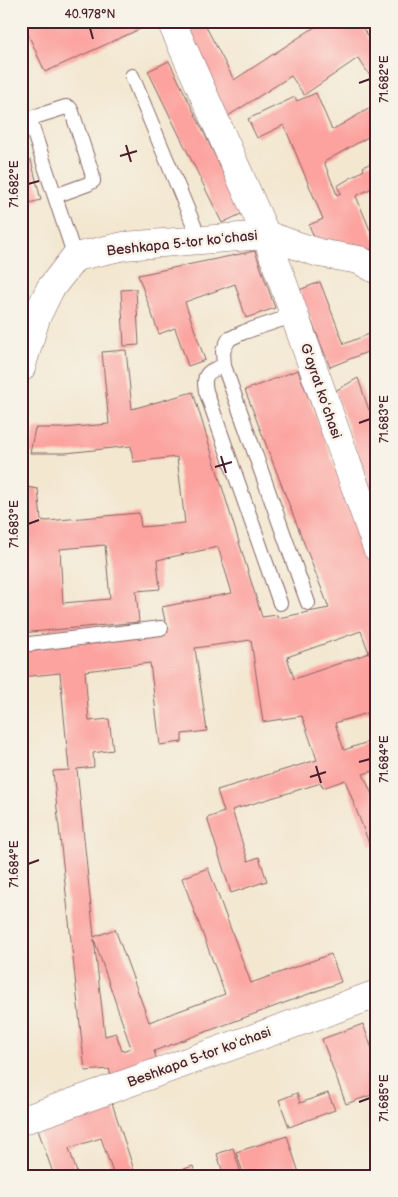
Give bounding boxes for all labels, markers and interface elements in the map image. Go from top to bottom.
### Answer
text: 40.978°N [64,7,116,22]
text: 71.682°E [377,55,392,103]
text: 71.682°E [7,160,22,208]
street label: Beshkapa 5-tor koʻchasi [106,227,258,259]
street label: Gʻayrat koʻchasi [297,341,345,441]
text: 71.683°E [377,395,392,443]
text: 71.683°E [7,500,22,548]
text: 71.684°E [377,735,392,783]
text: 71.684°E [7,840,22,888]
street label: Beshkapa 5-tor koʻchasi [125,1023,273,1091]
text: 71.685°E [377,1074,392,1122]

